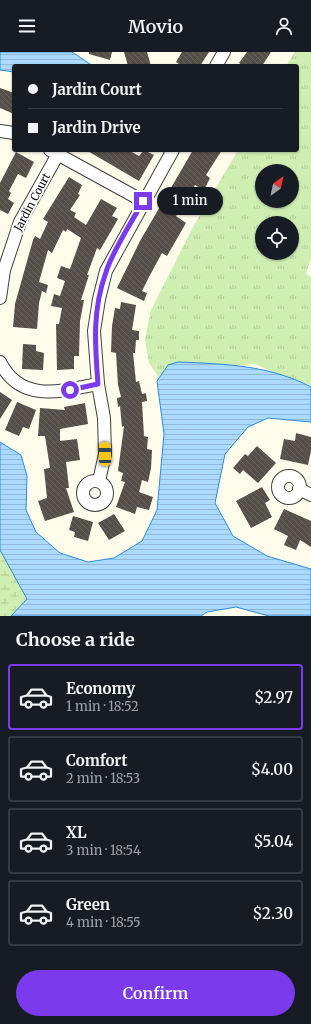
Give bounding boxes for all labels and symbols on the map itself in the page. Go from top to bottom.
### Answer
north arrow [255,164,299,208]
street label: Jardin Court [10,170,54,234]
callout: 1 min [157,187,223,215]
route end [134,192,152,210]
route start [61,381,79,399]
car [99,442,111,466]

